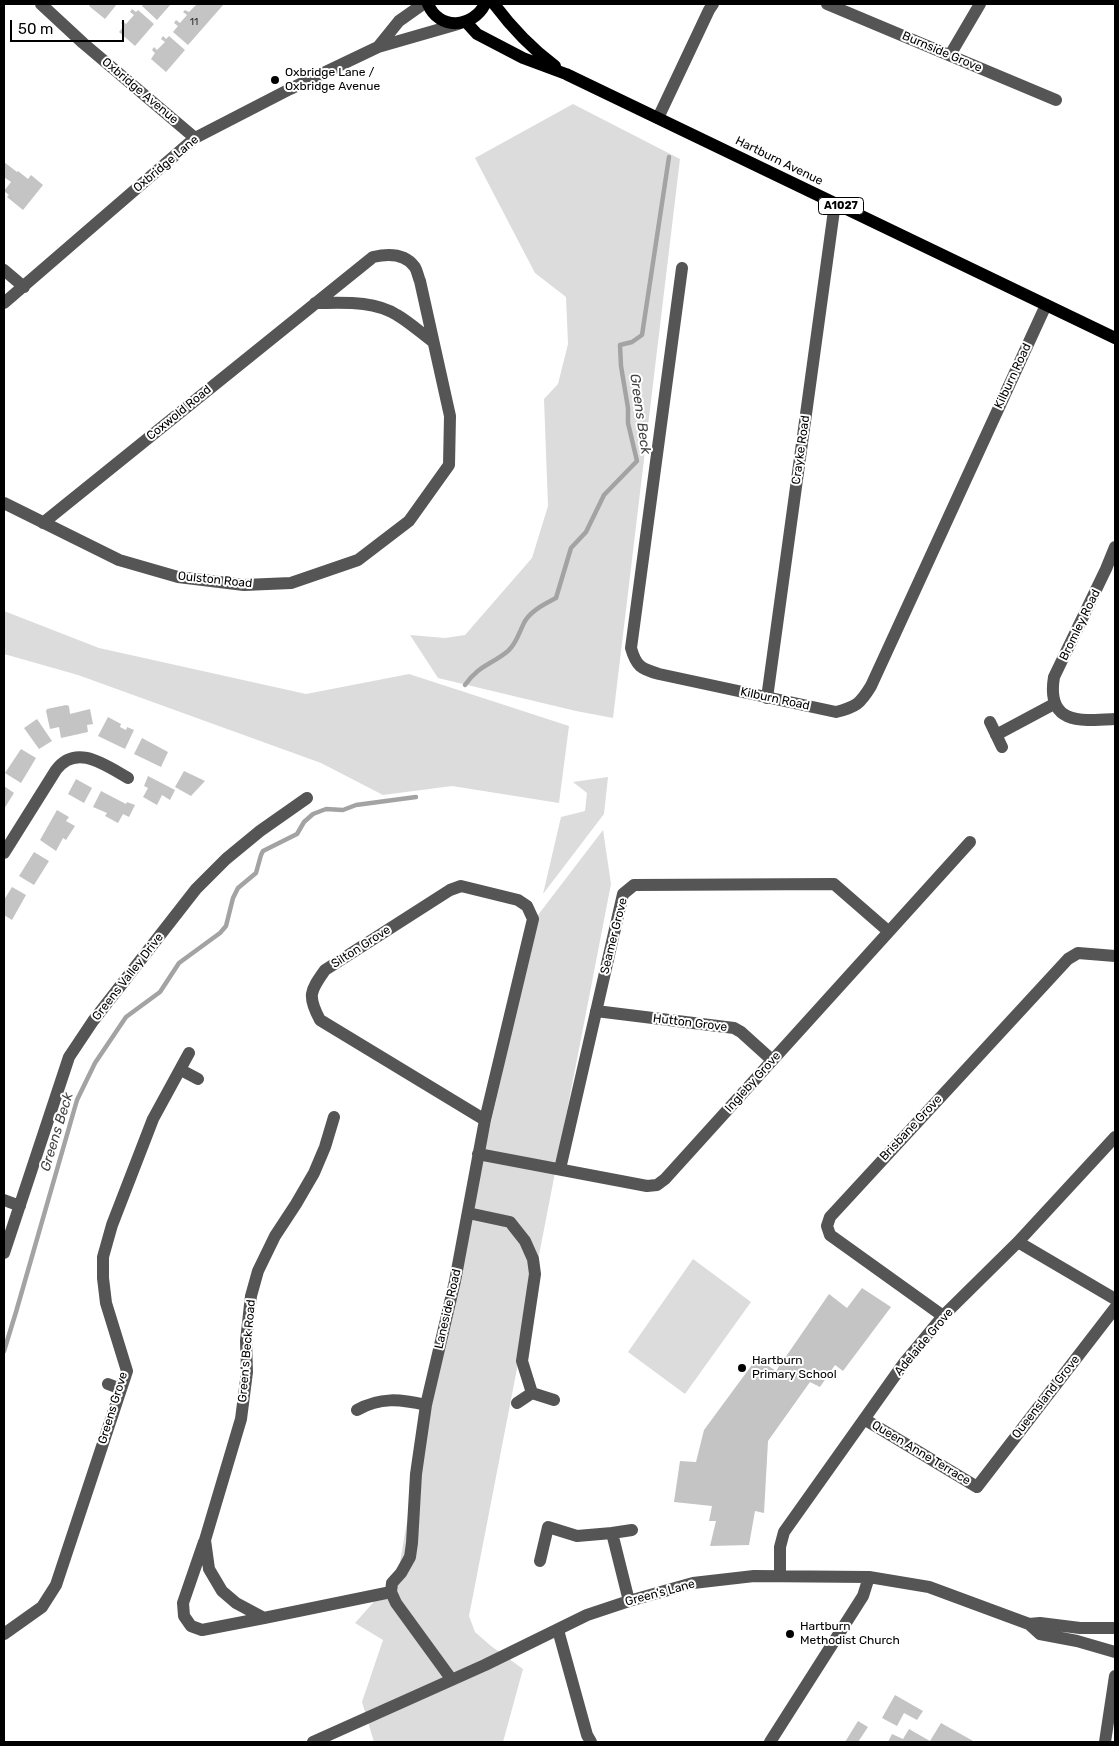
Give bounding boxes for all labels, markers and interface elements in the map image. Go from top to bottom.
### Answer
scale bar [12,10,126,42]
house number: 11 [190,16,198,28]
text: 50 m [18,20,53,38]
street label: Burnside Grove [900,29,984,75]
street label: Oxbridge Avenue [99,55,181,127]
place label: Oxbridge Lane / Oxbridge Avenue [285,66,380,94]
marker: Oxbridge Lane / Oxbridge Avenue [269,74,281,86]
street label: Oxbridge Lane [131,133,201,195]
street label: Hartburn Avenue [733,134,825,188]
road number: A1027 [818,198,864,215]
street label: Kilburn Road [992,341,1034,411]
water label: Greens Beck [626,372,654,456]
street label: Coxwold Road [144,383,214,443]
street label: Crayke Road [789,415,813,485]
street label: Oulston Road [177,569,253,591]
street label: Bromley Road [1057,587,1103,663]
street label: Kilburn Road [739,685,811,713]
street label: Seamer Grove [598,896,630,976]
street label: Silton Grove [329,923,393,971]
street label: Greens Valley Drive [89,930,167,1024]
street label: Hutton Grove [652,1011,728,1035]
street label: Ingleby Grove [722,1049,784,1115]
water label: Greens Beck [37,1090,77,1174]
street label: Brisbane Grove [877,1092,945,1164]
street label: Laneside Road [432,1268,464,1350]
street label: Green's Beck Road [235,1299,259,1403]
street label: Adelaide Grove [892,1305,956,1379]
street label: Queensland Grove [1009,1353,1083,1441]
place label: Hartburn Primary School [752,1354,837,1382]
marker: Hartburn Primary School [736,1362,748,1374]
street label: Greens Grove [95,1370,131,1446]
street label: Queen Anne Terrace [869,1418,973,1488]
street label: Green's Lane [623,1577,697,1609]
place label: Hartburn Methodist Church [800,1620,900,1648]
marker: Hartburn Methodist Church [784,1628,796,1640]

